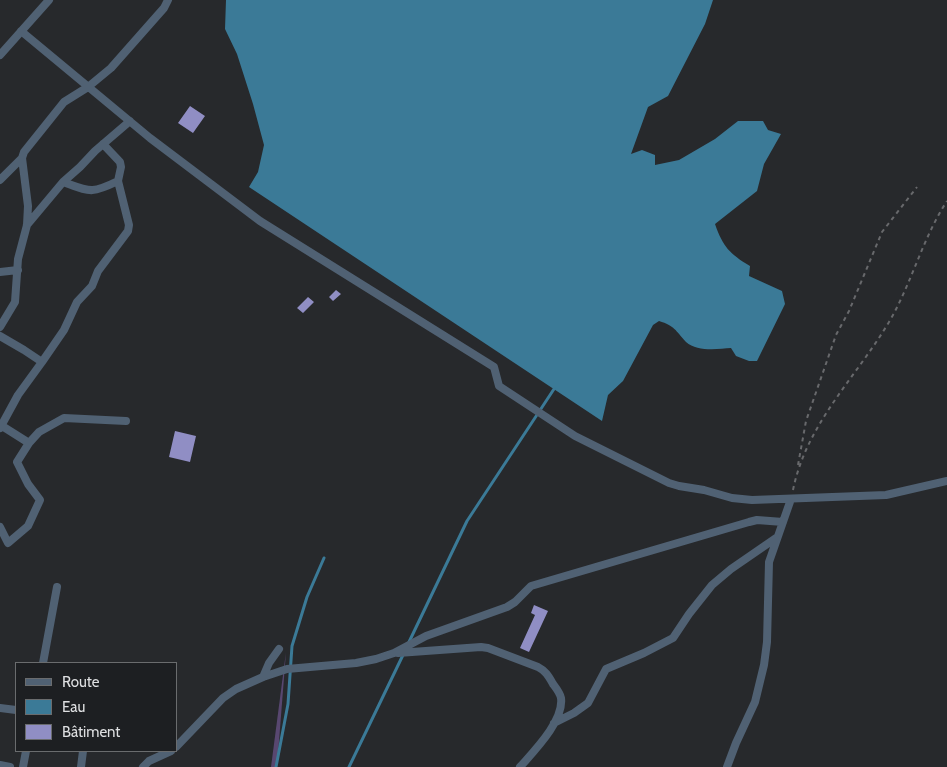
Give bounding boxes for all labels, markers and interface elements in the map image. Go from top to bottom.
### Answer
legend [15,662,178,752]
text: Route [62,673,100,691]
text: Eau [62,698,85,716]
text: Bâtiment [62,723,120,741]

